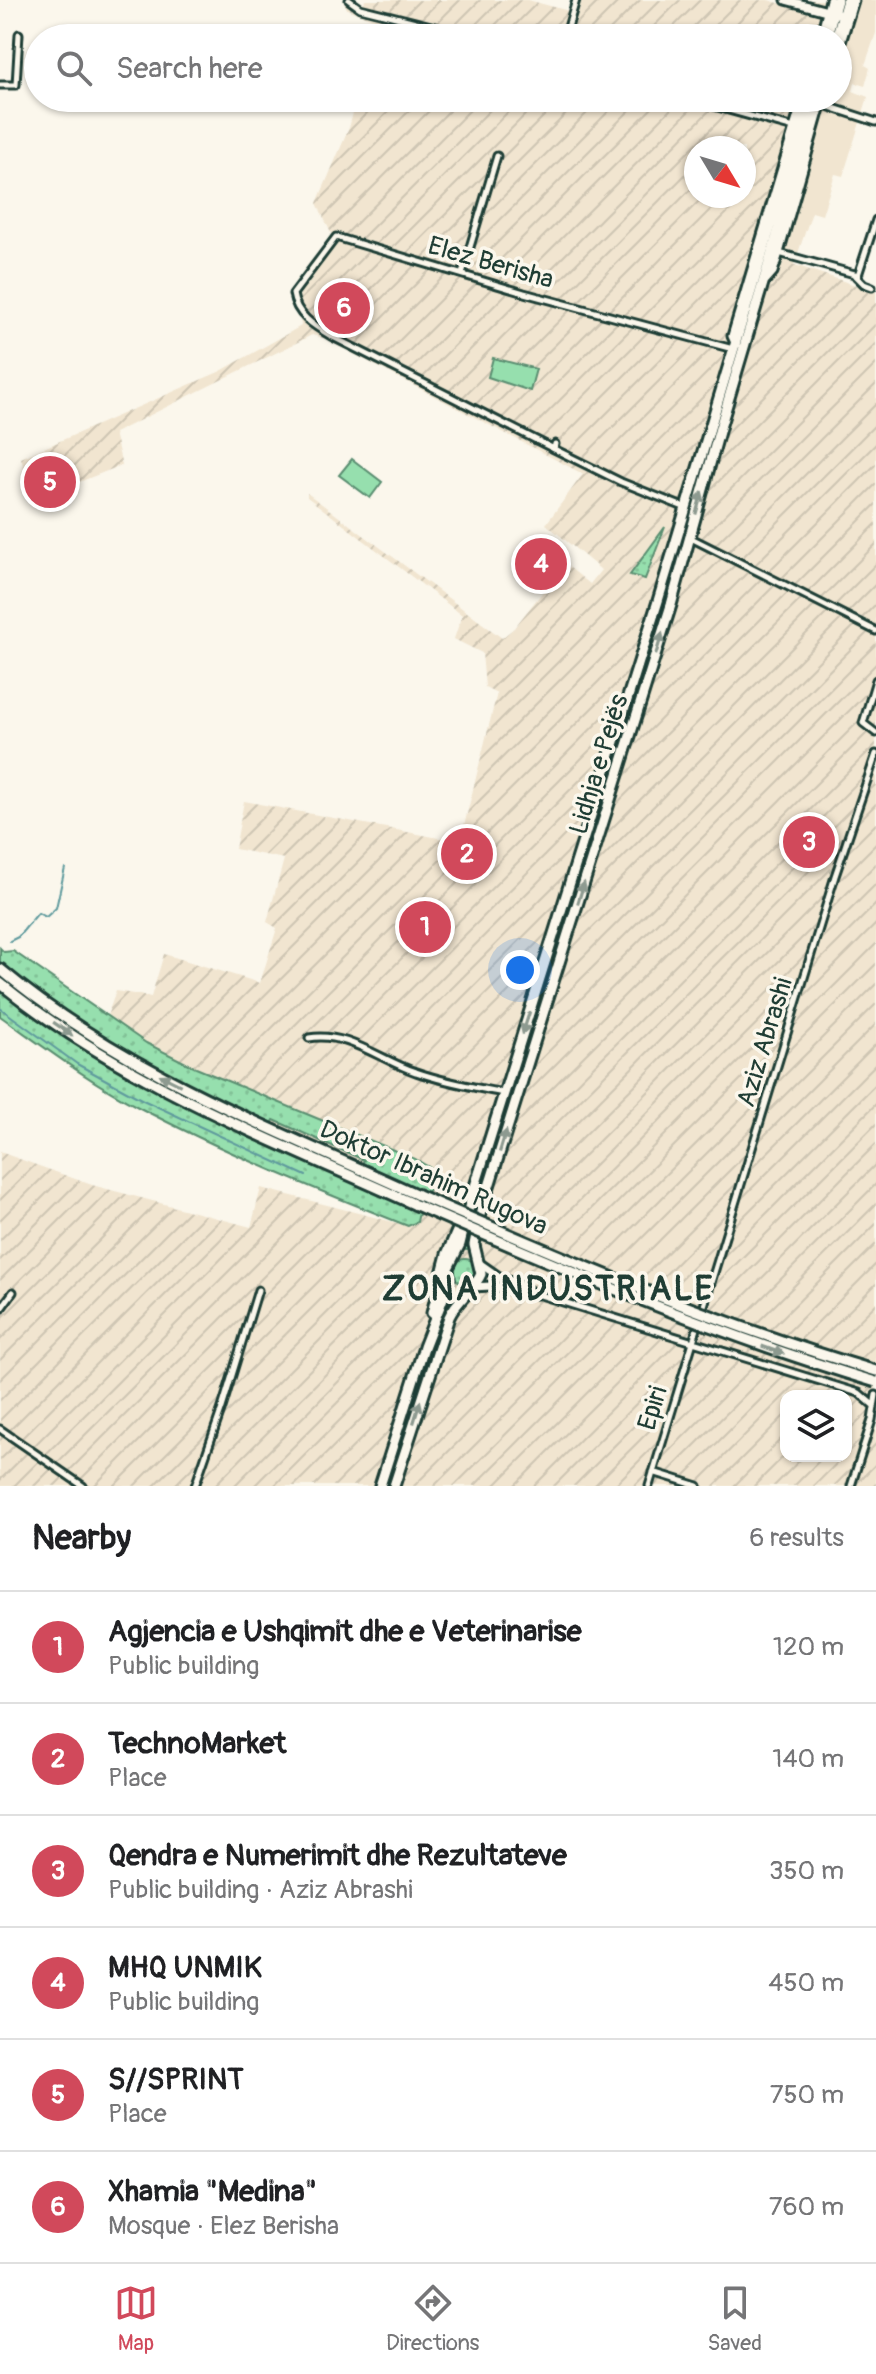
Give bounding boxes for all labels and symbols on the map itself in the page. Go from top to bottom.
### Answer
north arrow [684,136,756,208]
street label: Elez Berisha [424,230,557,296]
pin: 6 [318,278,370,338]
pin: 5 [24,452,76,512]
one-way arrow [693,490,706,514]
pin: 4 [515,534,567,594]
one-way arrow [653,632,665,656]
street label: Lidhja e Pejës [562,690,636,838]
pin: 3 [783,812,835,872]
pin: 2 [441,824,493,884]
one-way arrow [575,880,588,904]
pin: 1 [399,897,451,957]
your location [500,950,540,990]
street label: Aziz Abrashi [730,974,800,1111]
one-way arrow [520,1011,532,1035]
one-way arrow [52,1021,73,1036]
one-way arrow [158,1074,181,1087]
street label: Doktor Ibrahim Rugova [315,1113,553,1243]
one-way arrow [497,1128,510,1152]
district label: ZONA INDUSTRIALE [382,1268,714,1311]
one-way arrow [762,1344,786,1356]
street label: Epiri [631,1382,675,1434]
one-way arrow [412,1399,424,1423]

